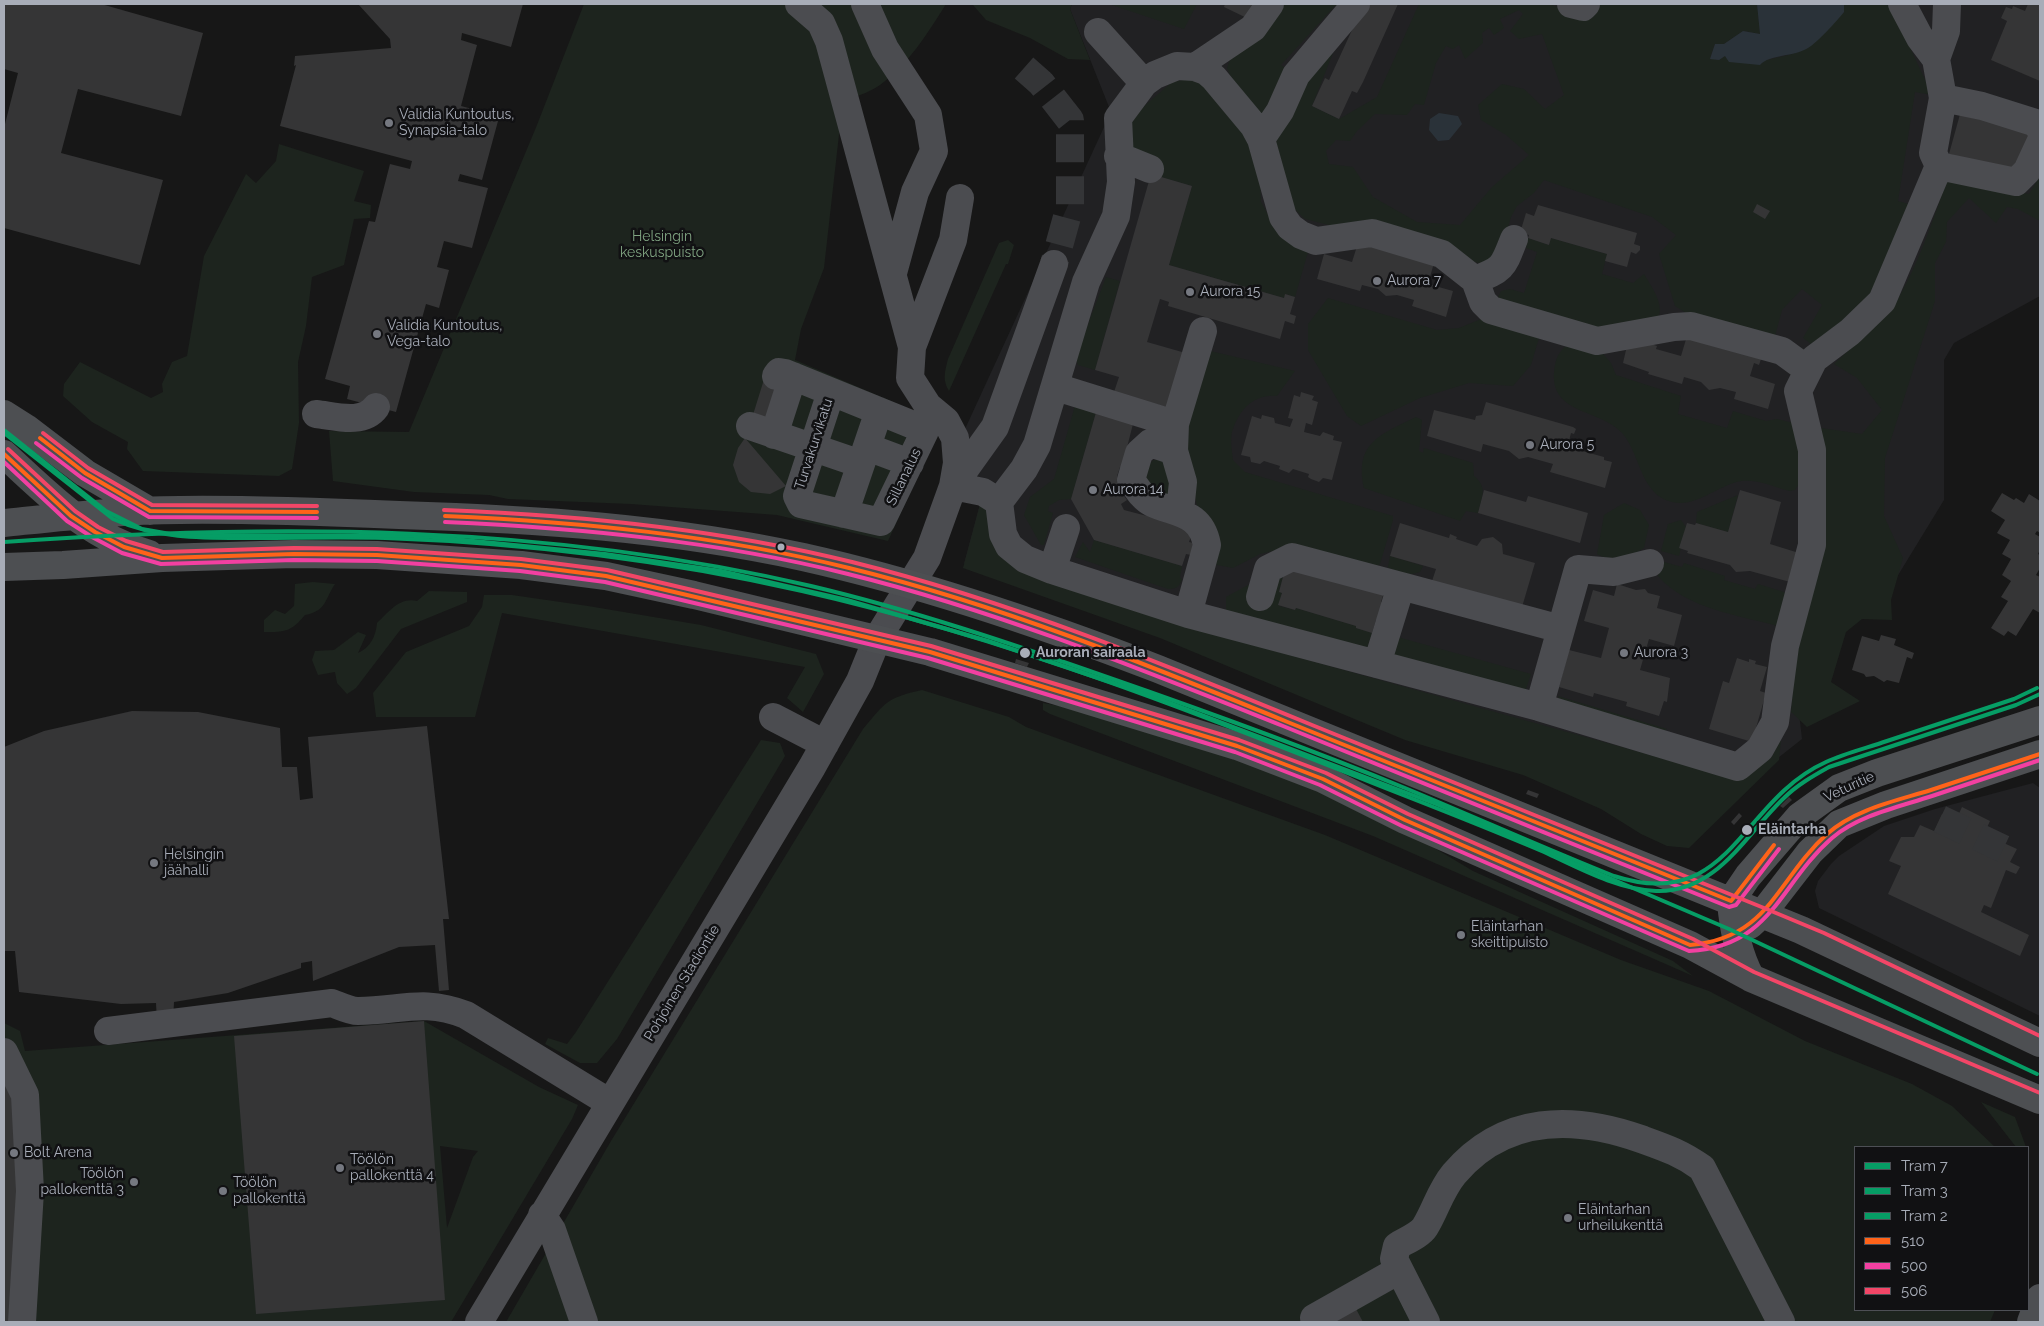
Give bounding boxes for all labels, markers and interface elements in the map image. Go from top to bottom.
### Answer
place label: Validia Kuntoutus, Synapsia-talo [399,107,515,140]
marker: Validia Kuntoutus, Synapsia-talo [383,117,395,129]
park label: Helsingin keskuspuisto [620,229,704,262]
place label: Aurora 7 [1387,273,1441,289]
marker: Aurora 7 [1371,275,1383,287]
place label: Aurora 15 [1200,284,1260,300]
marker: Aurora 15 [1184,286,1196,298]
place label: Validia Kuntoutus, Vega-talo [387,318,503,351]
marker: Validia Kuntoutus, Vega-talo [371,328,383,340]
street label: Turvakurvikatu [791,396,837,492]
place label: Aurora 5 [1540,437,1594,453]
marker: Aurora 5 [1524,439,1536,451]
street label: Sillanalus [883,446,925,508]
place label: Aurora 14 [1103,482,1163,498]
marker: Aurora 14 [1087,484,1099,496]
unlabelled marker [776,542,786,552]
place label: Auroran sairaala [1036,645,1145,661]
place label: Aurora 3 [1634,645,1688,661]
marker: Auroran sairaala [1018,646,1032,660]
marker: Aurora 3 [1618,647,1630,659]
street label: Veturitie [1821,768,1877,806]
place label: Eläintarha [1758,822,1826,838]
marker: Eläintarha [1740,823,1754,837]
place label: Helsingin jäähalli [164,847,224,880]
marker: Helsingin jäähalli [148,857,160,869]
place label: Eläintarhan skeittipuisto [1471,919,1548,952]
street label: Pohjoinen Stadiontie [641,922,723,1044]
marker: Eläintarhan skeittipuisto [1455,929,1467,941]
place label: Bolt Arena [24,1145,92,1161]
legend [1854,1146,2029,1311]
marker: Bolt Arena [8,1147,20,1159]
place label: Töölön pallokenttä 4 [350,1152,434,1184]
text: Tram 7 [1901,1157,1948,1175]
marker: Töölön pallokenttä 4 [334,1162,346,1174]
place label: Töölön pallokenttä 3 [40,1166,124,1198]
place label: Töölön pallokenttä [233,1175,306,1208]
marker: Töölön pallokenttä 3 [128,1176,140,1188]
text: Tram 3 [1901,1182,1948,1200]
marker: Töölön pallokenttä [217,1185,229,1197]
place label: Eläintarhan urheilukenttä [1578,1202,1663,1234]
text: Tram 2 [1901,1207,1948,1225]
marker: Eläintarhan urheilukenttä [1562,1212,1574,1224]
text: 510 [1901,1232,1925,1250]
text: 500 [1901,1257,1928,1275]
text: 506 [1901,1282,1927,1300]

